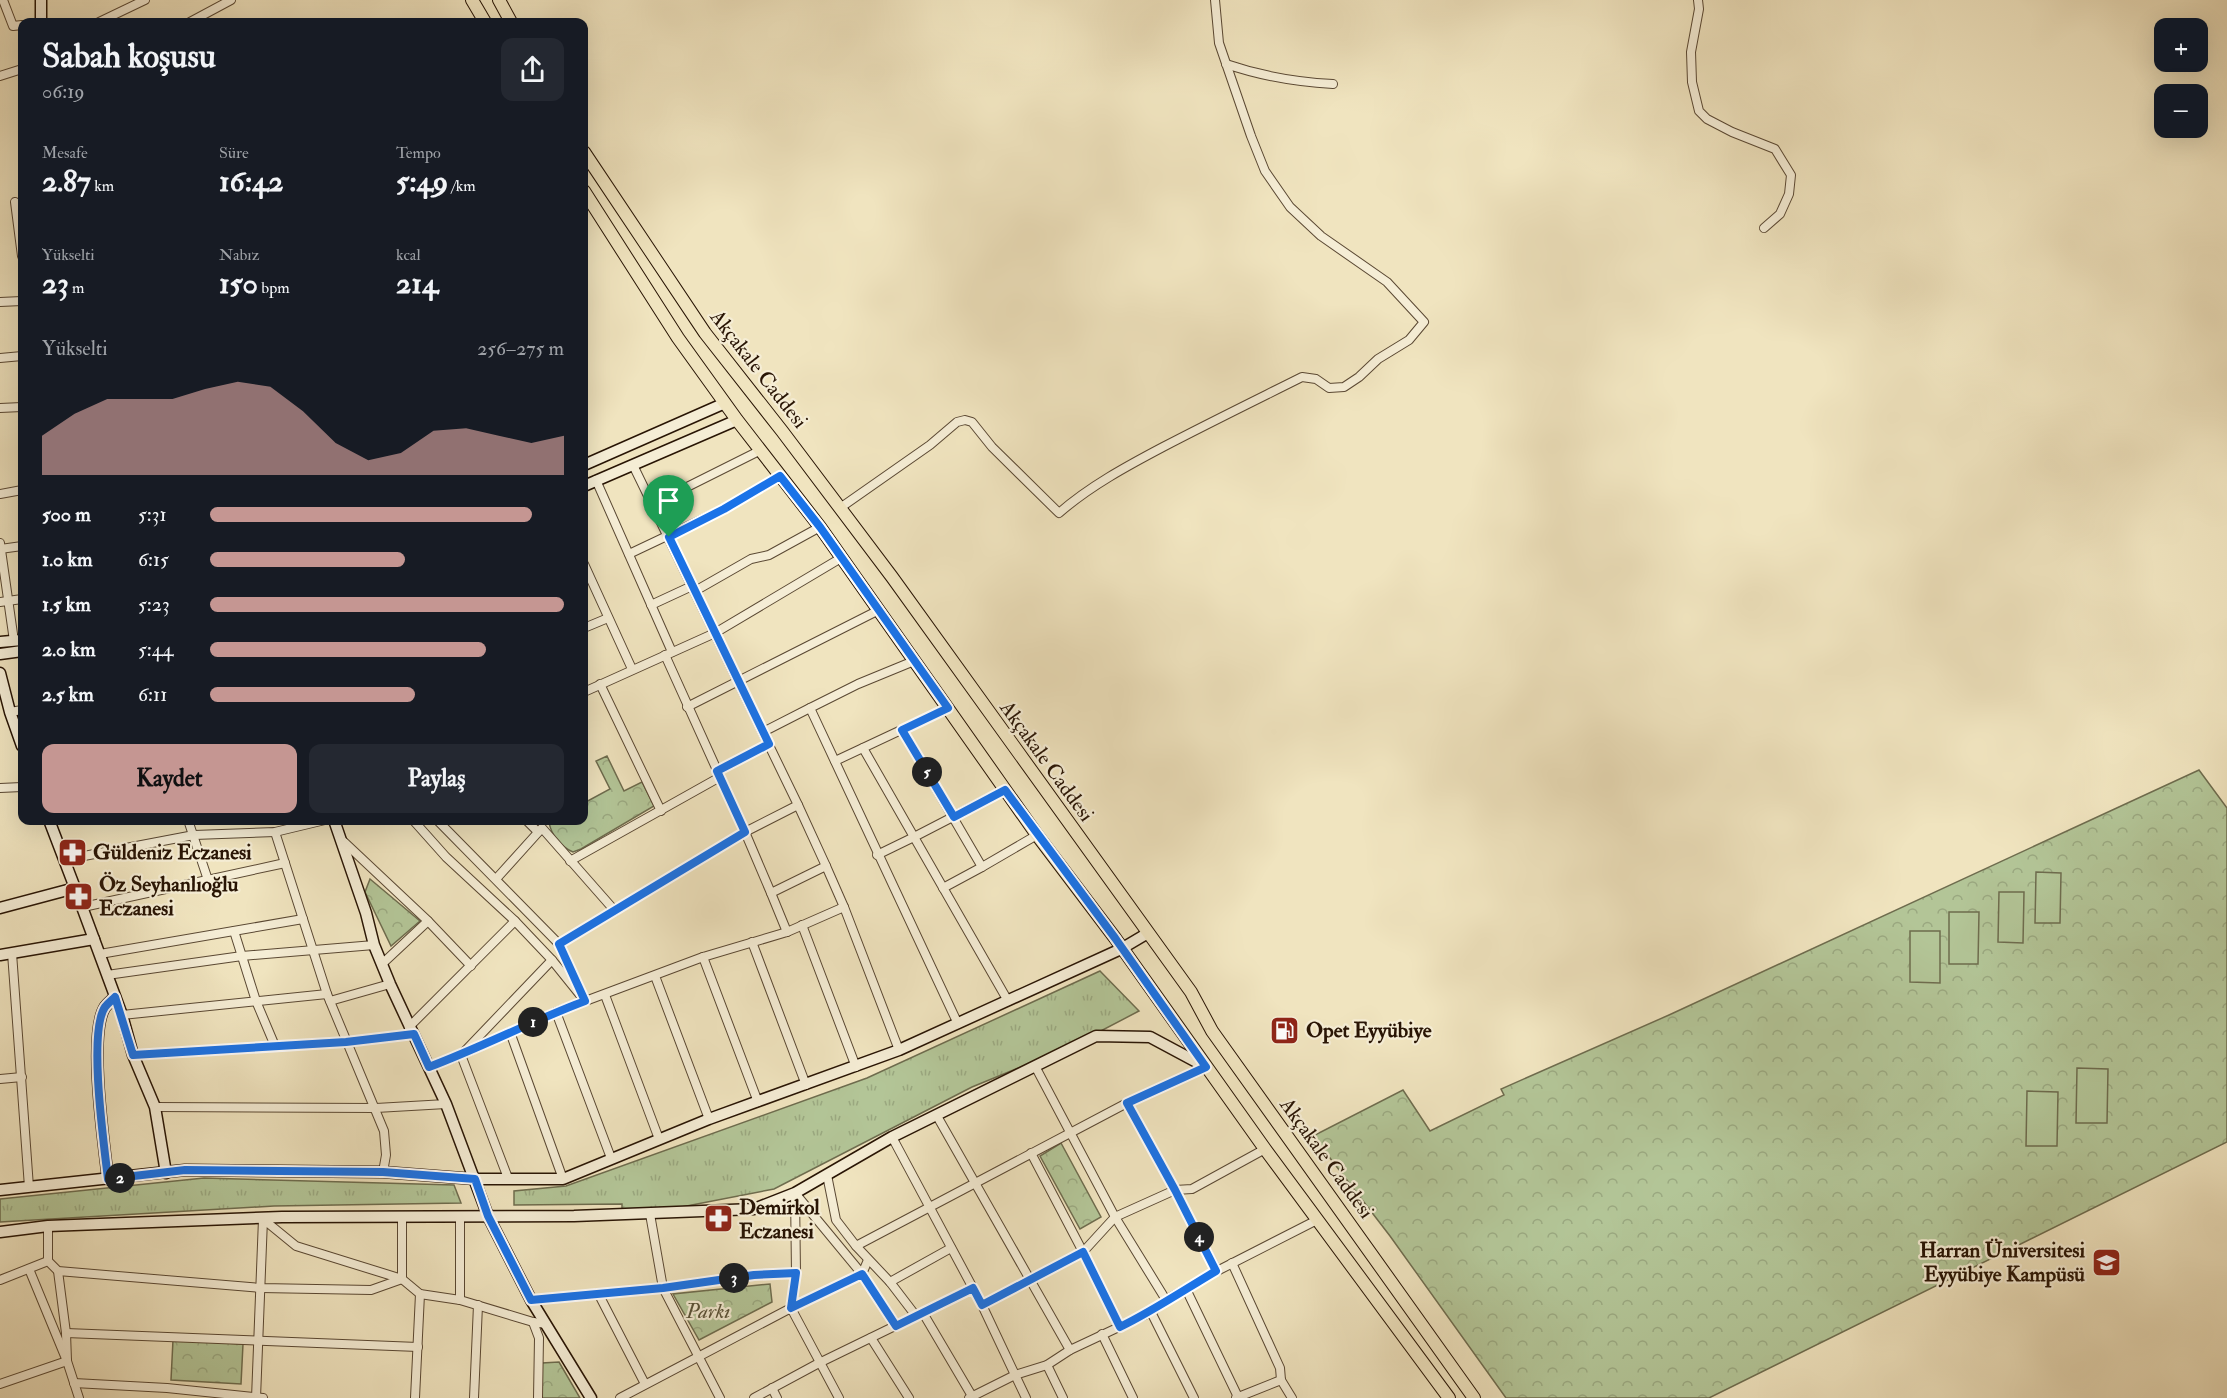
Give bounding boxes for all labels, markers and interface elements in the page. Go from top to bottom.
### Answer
map controls [2154,18,2208,138]
button: + [2154,18,2208,72]
text: Sabah koşusu [42,36,216,77]
button: share [501,38,564,101]
text: 06:19 [42,79,85,104]
button: − [2154,84,2208,138]
text: Mesafe [42,143,88,163]
text: Süre [219,143,249,163]
text: Tempo [396,143,441,163]
text: 2.87 [42,163,91,200]
text: 16:42 [219,163,284,200]
text: 5:49 [396,163,448,200]
text: km [91,176,114,196]
text: /km [448,176,476,196]
text: Yükselti [42,245,94,265]
text: Nabız [219,245,259,265]
text: kcal [396,245,421,265]
text: 23 [42,265,69,302]
text: 150 [219,265,258,302]
text: 214 [396,265,438,302]
text: m [69,278,85,298]
text: bpm [258,278,290,298]
street label: Akçakale Caddesi [703,304,814,434]
text: Yükselti [42,336,108,361]
text: 256–275 m [477,336,564,361]
pin [643,475,694,537]
icon: arrive [652,484,685,517]
text: 500 m [42,502,91,527]
text: 5:31 [138,502,167,527]
text: 1.0 km [42,547,93,572]
text: 6:15 [138,547,169,572]
text: 1.5 km [42,592,91,617]
text: 5:23 [138,592,170,617]
text: 2.0 km [42,637,96,662]
text: 5:44 [138,637,173,662]
text: 2.5 km [42,682,94,707]
text: 6:11 [138,682,167,707]
street label: Akçakale Caddesi [993,695,1100,828]
button: Kaydet [42,744,297,813]
button: Paylaş [309,744,564,813]
pin: 5 [912,757,942,787]
text: 5 [923,762,931,782]
pharmacy icon: Güldeniz Eczanesi [56,836,88,868]
place label: Güldeniz Eczanesi [93,839,252,866]
place label: Öz Seyhanlıoğlu Eczanesi [99,871,238,922]
pharmacy icon: Öz Seyhanlıoğlu Eczanesi [62,880,94,912]
pin: 1 [518,1007,548,1037]
text: 1 [530,1012,536,1032]
fuel station icon: Opet Eyyübiye [1269,1014,1301,1046]
place label: Opet Eyyübiye [1306,1017,1432,1044]
street label: Akçakale Caddesi [1273,1092,1380,1225]
pin: 2 [105,1163,135,1193]
text: 2 [116,1168,124,1188]
place label: Demirkol Eczanesi [739,1194,820,1245]
pharmacy icon: Demirkol Eczanesi [702,1203,734,1235]
pin: 4 [1184,1222,1214,1252]
text: 4 [1195,1227,1203,1247]
place label: Harran Üniversitesi Eyyübiye Kampüsü [1920,1237,2085,1288]
school or university icon: Harran Üniversitesi Eyyübiye Kampüsü [2090,1246,2122,1278]
pin: 3 [719,1263,749,1293]
text: 3 [731,1268,737,1288]
park label: Parkı [685,1298,730,1325]

